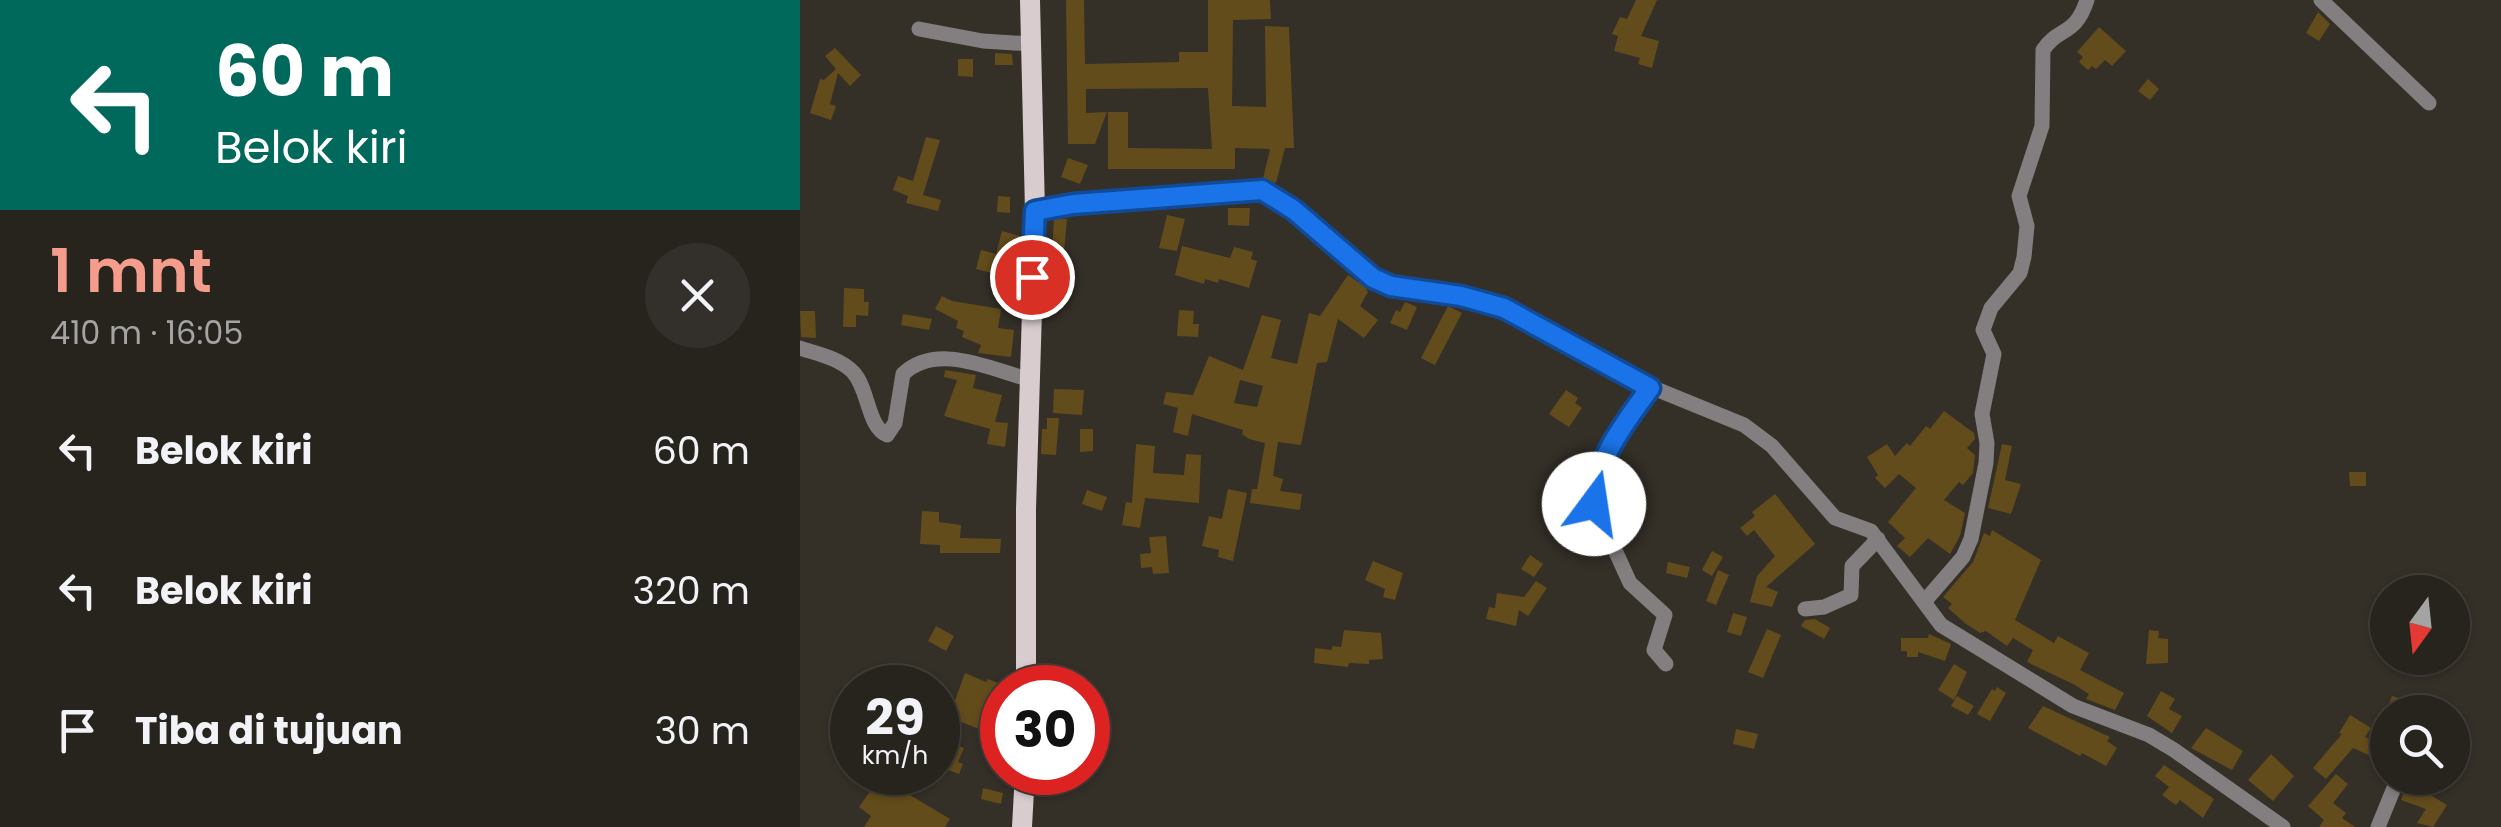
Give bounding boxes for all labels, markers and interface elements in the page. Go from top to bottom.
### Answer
text: 60 m [215,22,394,121]
icon: left [50,40,180,170]
text: Belok kiri [215,116,408,179]
text: 1 mnt [50,229,212,313]
pin [990,235,1075,320]
button: close [645,243,750,348]
icon: arrive [1005,250,1060,305]
text: 410 m · 16:05 [50,310,243,355]
icon: left [50,423,105,478]
text: Belok kiri [135,424,313,477]
text: 60 m [653,424,750,477]
position arrow [1542,452,1646,556]
icon: left [50,563,105,618]
text: Belok kiri [135,564,313,617]
text: 320 m [633,564,750,617]
north arrow [2370,575,2470,675]
map controls [2370,575,2470,795]
speed limit sign: 30 [980,665,1110,795]
text: 29 [865,682,925,753]
button: search [2370,695,2470,795]
icon: arrive [50,703,105,758]
text: Tiba di tujuan [135,704,403,757]
text: 30 m [654,704,750,757]
text: km/h [862,738,928,773]

